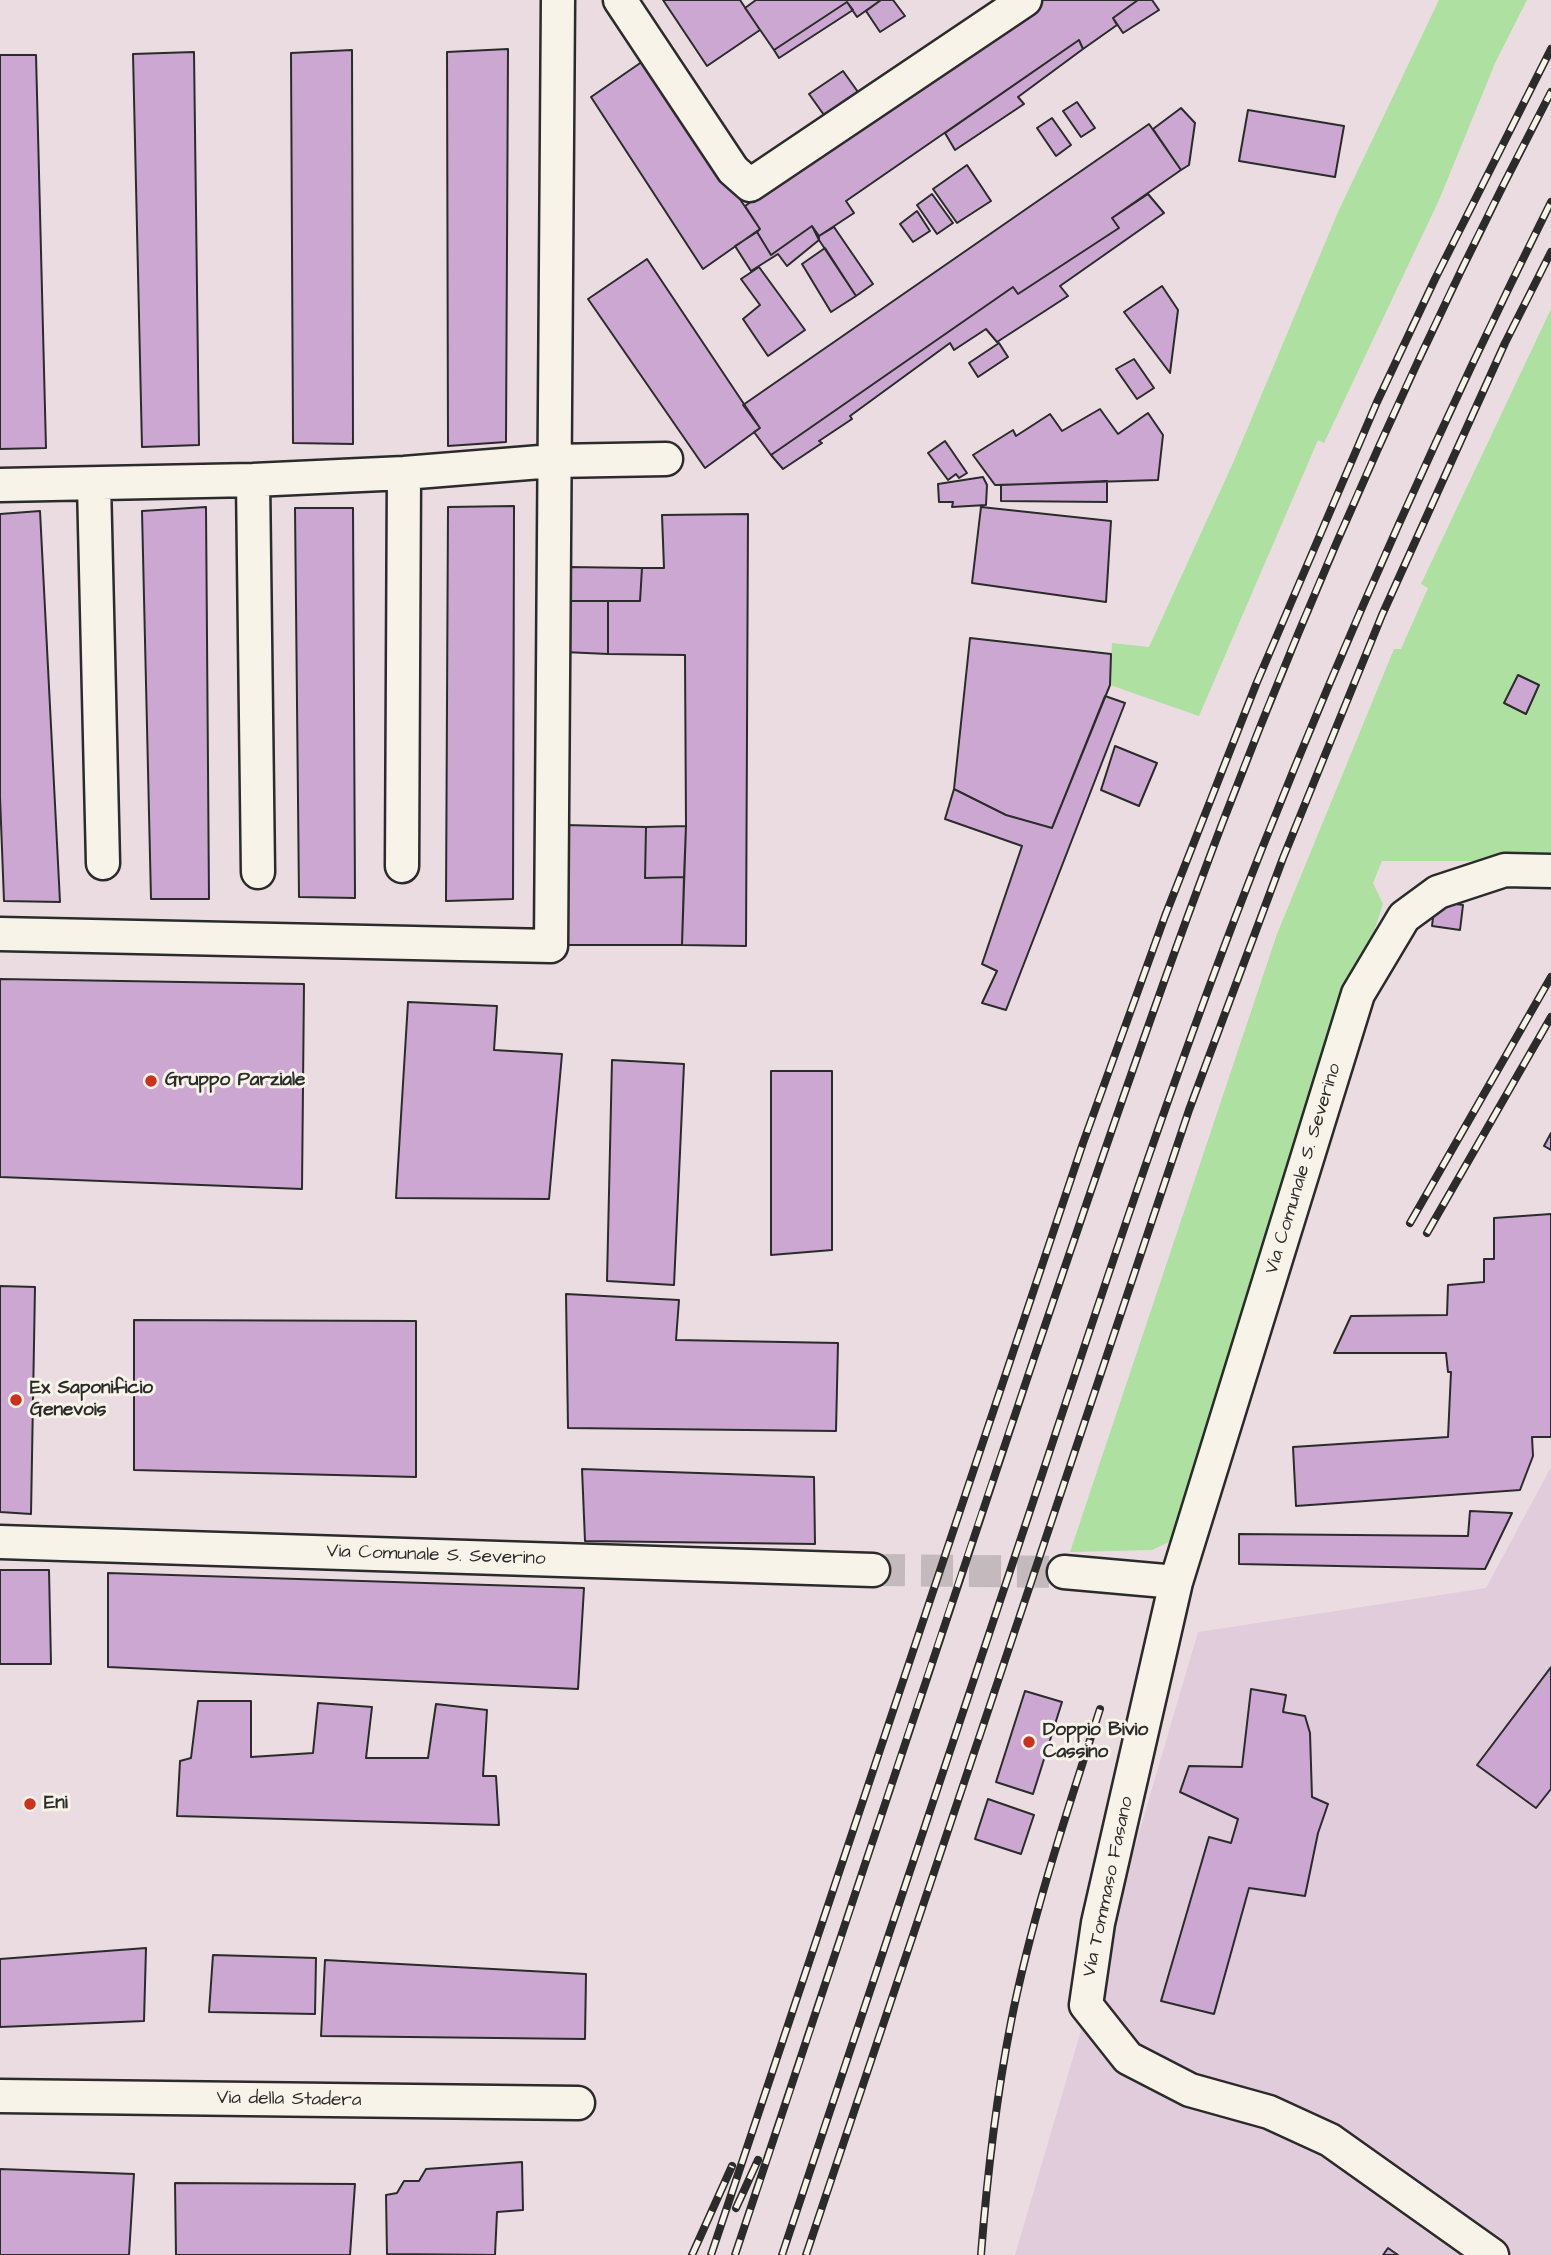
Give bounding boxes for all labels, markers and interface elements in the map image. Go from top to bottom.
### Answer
street label: Via Comunale S. Severino [1261,1061,1347,1277]
place label: Gruppo Parziale [165,1070,305,1092]
marker: Gruppo Parziale [143,1073,159,1089]
place label: Ex Saponificio Genevois [30,1378,153,1422]
marker: Ex Saponificio Genevois [8,1392,24,1408]
street label: Via Comunale S. Severino [326,1541,546,1571]
place label: Doppio Bivio Cassino [1043,1720,1148,1764]
marker: Doppio Bivio Cassino [1021,1734,1037,1750]
place label: Eni [44,1793,68,1815]
street label: Via Tommaso Fasano [1079,1795,1139,1979]
marker: Eni [22,1796,38,1812]
street label: Via della Stadera [216,2087,362,2113]

